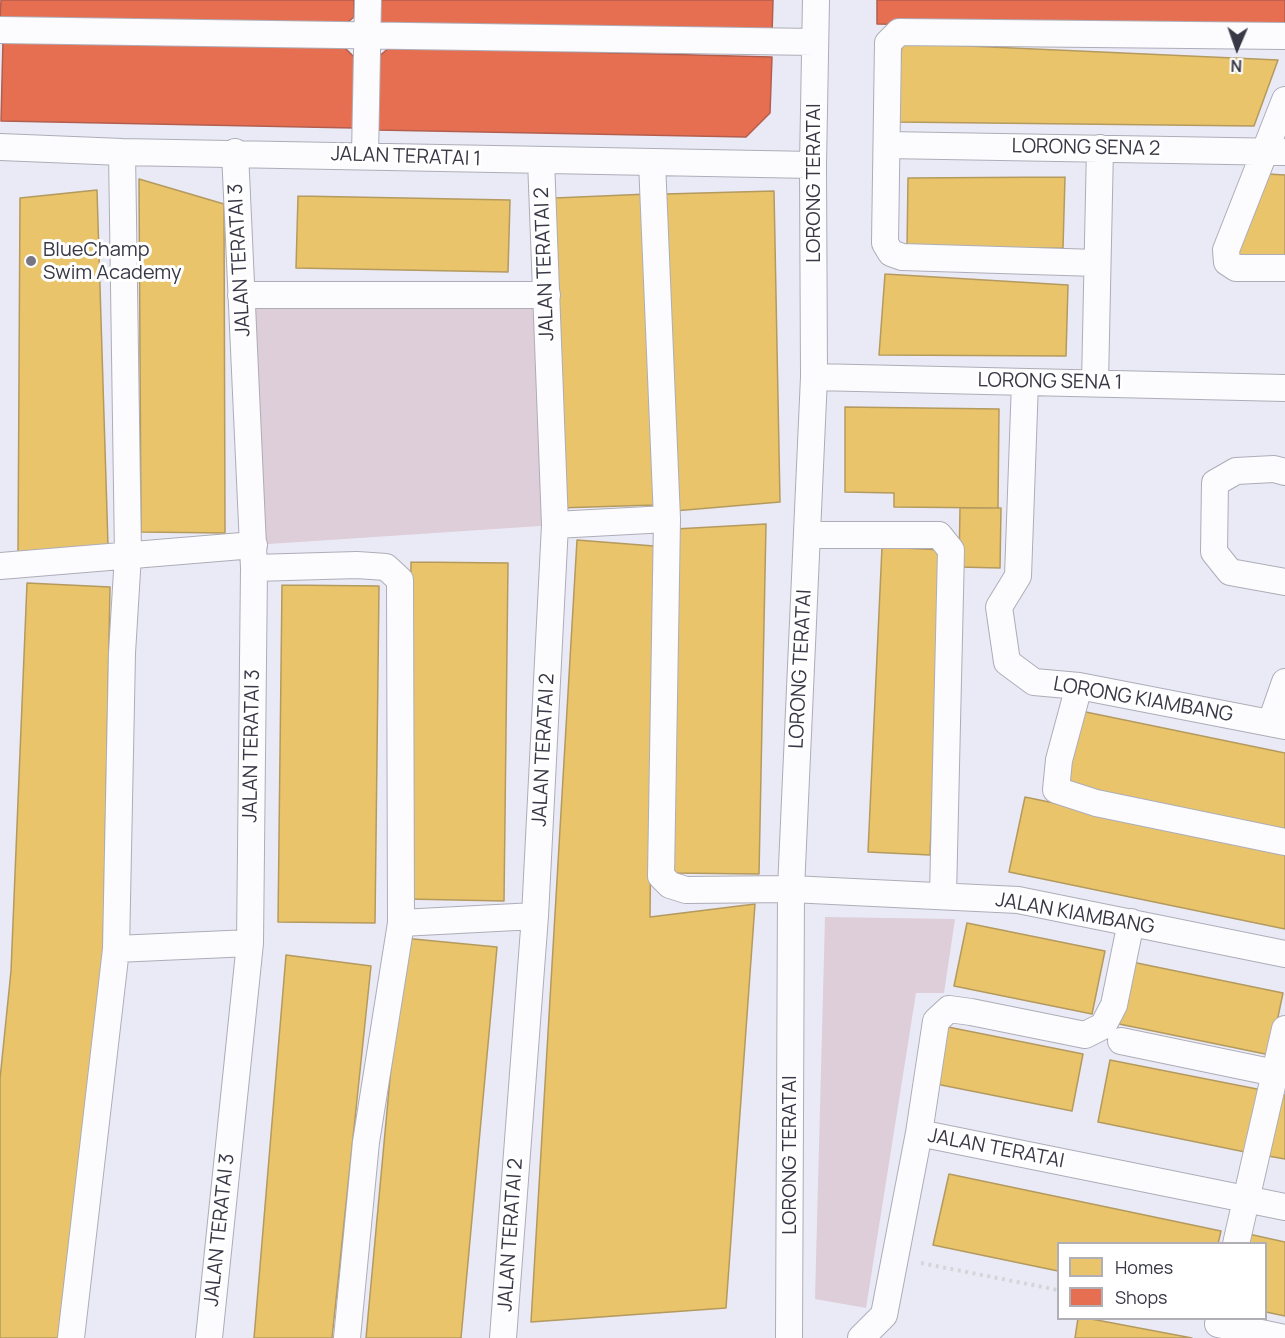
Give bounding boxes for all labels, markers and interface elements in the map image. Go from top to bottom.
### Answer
north arrow [1207,18,1267,78]
text: N [1230,55,1243,77]
street label: LORONG TERATAI [802,103,826,263]
street label: LORONG SENA 2 [1011,135,1161,161]
street label: JALAN TERATAI 1 [331,142,481,172]
street label: JALAN TERATAI 3 [224,183,256,337]
street label: JALAN TERATAI 2 [530,187,560,341]
place label: BlueChamp Swim Academy [43,238,181,285]
marker: BlueChamp Swim Academy [24,254,38,268]
street label: LORONG SENA 1 [977,369,1123,395]
street label: LORONG TERATAI [785,589,817,749]
street label: JALAN TERATAI 3 [239,669,265,823]
street label: LORONG KIAMBANG [1051,672,1235,728]
street label: JALAN TERATAI 2 [528,673,560,827]
street label: JALAN KIAMBANG [994,888,1156,940]
street label: LORONG TERATAI [778,1075,802,1235]
street label: JALAN TERATAI [926,1124,1066,1174]
street label: JALAN TERATAI 3 [200,1152,240,1308]
street label: JALAN TERATAI 2 [494,1157,528,1313]
legend [1057,1242,1267,1320]
text: Homes [1115,1255,1173,1279]
text: Shops [1115,1285,1167,1309]

